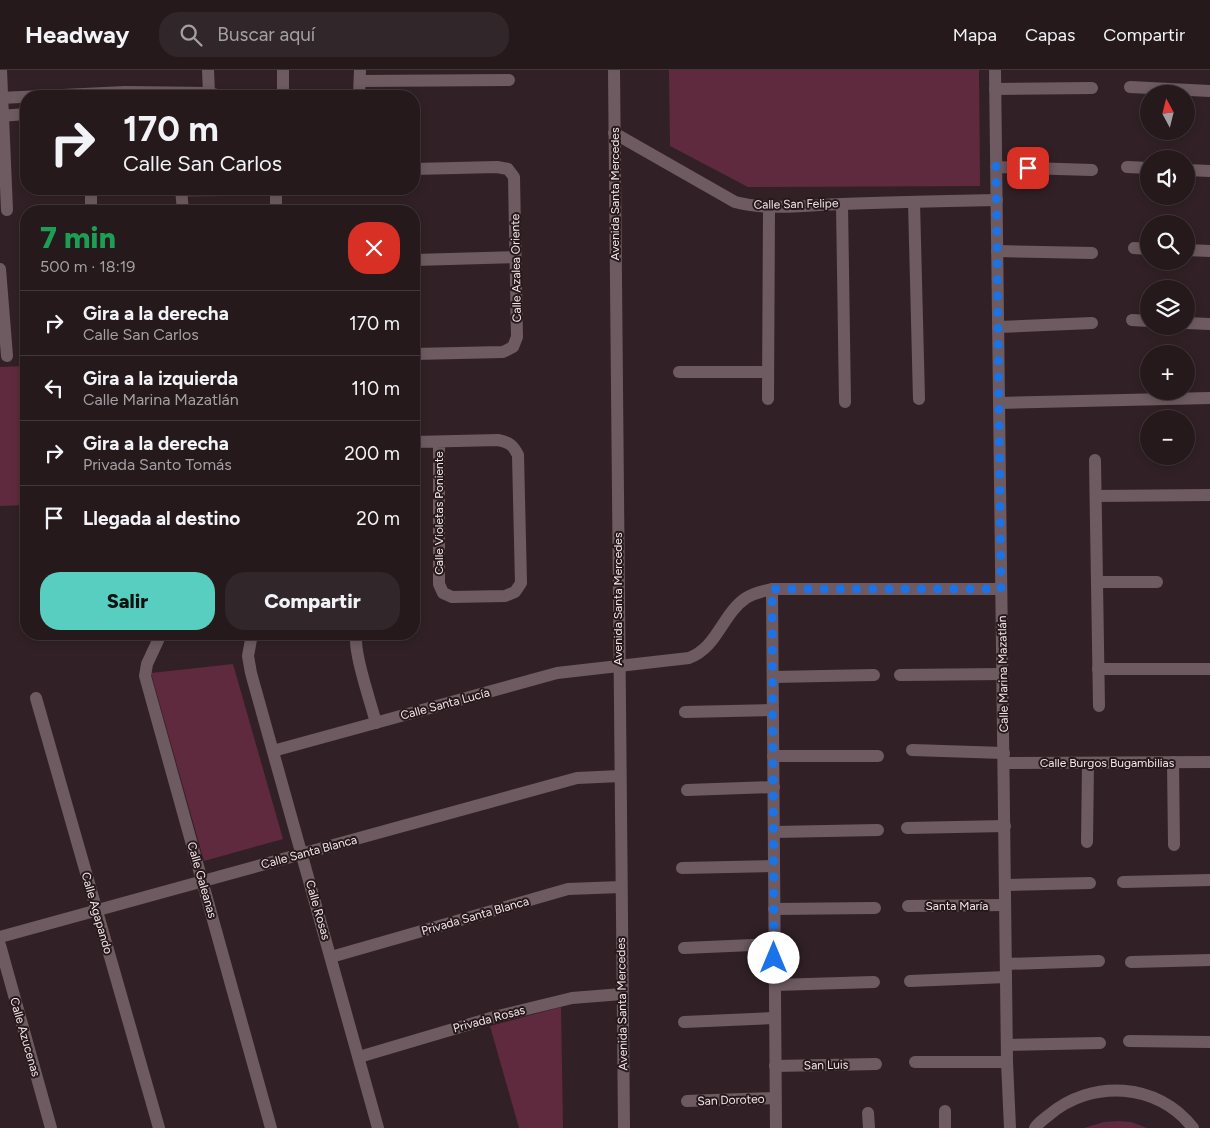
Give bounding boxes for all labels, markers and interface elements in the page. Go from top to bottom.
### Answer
search box [159,12,509,57]
text: Headway [25,20,129,49]
icon: search [177,21,205,49]
text: Buscar aquí [217,23,315,46]
text: Mapa [953,24,997,46]
text: Capas [1025,24,1075,46]
text: Compartir [1103,24,1185,46]
north arrow [1140,85,1195,140]
map controls [1140,85,1195,465]
text: 170 m [123,108,219,150]
icon: right [40,110,105,175]
street label: Avenida Santa Mercedes [608,127,622,261]
pin [1007,147,1049,189]
text: Calle San Carlos [123,150,282,177]
button: sound [1140,150,1195,205]
icon: arrive [1014,154,1042,182]
street label: Calle San Felipe [753,196,839,212]
street label: Calle Azalea Oriente [508,213,524,322]
button: search [1140,215,1195,270]
text: 7 min [40,219,116,256]
button: close [348,222,400,274]
text: 500 m · 18:19 [40,257,135,276]
button: layers [1140,280,1195,335]
text: Gira a la derecha [83,302,229,325]
icon: right [40,309,68,337]
text: 170 m [349,312,400,335]
text: Calle San Carlos [83,325,199,344]
button: + [1140,345,1195,400]
text: Gira a la izquierda [83,367,238,390]
icon: left [40,374,68,402]
text: 110 m [351,377,400,400]
text: Calle Marina Mazatlán [83,390,239,409]
button: − [1140,410,1195,465]
text: Gira a la derecha [83,432,229,455]
icon: right [40,439,68,467]
text: 200 m [344,442,400,465]
street label: Calle Violetas Poniente [432,451,446,575]
text: Privada Santo Tomás [83,455,232,474]
icon: arrive [40,504,68,532]
text: Llegada al destino [83,507,240,530]
text: 20 m [356,507,400,530]
street label: Avenida Santa Mercedes [611,532,625,666]
button: Salir [40,572,215,630]
button: Compartir [225,572,400,630]
street label: Calle Marina Mazatlán [995,615,1011,732]
street label: Calle Santa Lucía [399,685,491,723]
street label: Calle Burgos Bugambilias [1040,756,1175,770]
street label: Calle Santa Blanca [259,832,359,872]
street label: Calle Galeanas [184,840,220,920]
street label: Calle Agapando [79,870,115,956]
street label: Calle Rosas [303,879,333,942]
street label: Privada Santa Blanca [420,894,530,938]
street label: Santa María [925,899,989,913]
position arrow [747,931,799,983]
street label: Avenida Santa Mercedes [614,937,630,1071]
street label: Calle Azucenas [7,996,43,1079]
street label: Privada Rosas [452,1003,527,1035]
street label: San Luis [804,1058,849,1072]
street label: San Doroteo [697,1092,765,1108]

